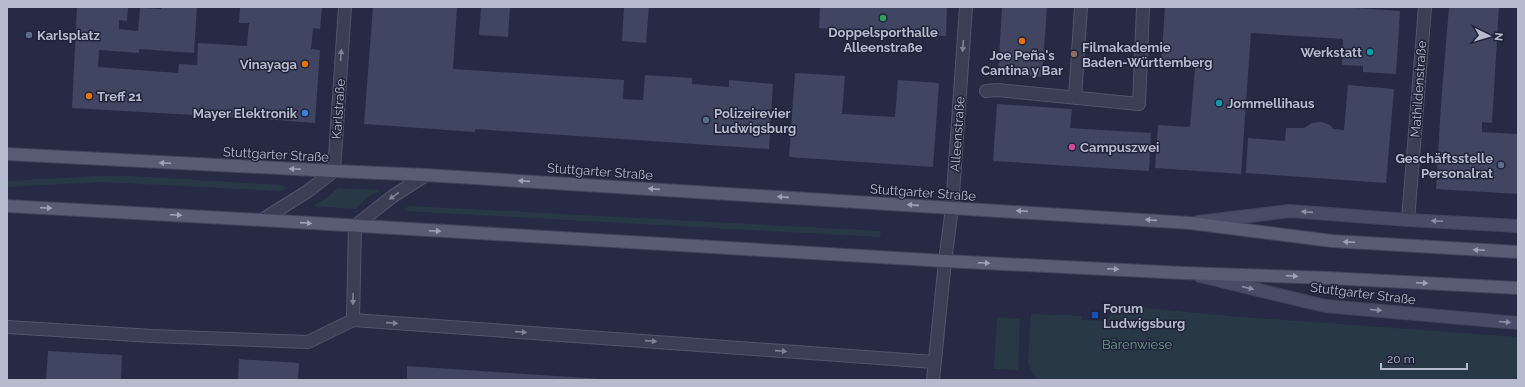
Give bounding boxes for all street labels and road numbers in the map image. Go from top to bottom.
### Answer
street label: Mathildenstraße [1408,40,1429,138]
street label: Karlstraße [329,78,348,140]
street label: Alleenstraße [947,95,968,172]
street label: Stuttgarter Straße [223,144,330,165]
street label: Stuttgarter Straße [547,160,654,183]
street label: Stuttgarter Straße [870,181,977,204]
street label: Stuttgarter Straße [1309,280,1417,307]

